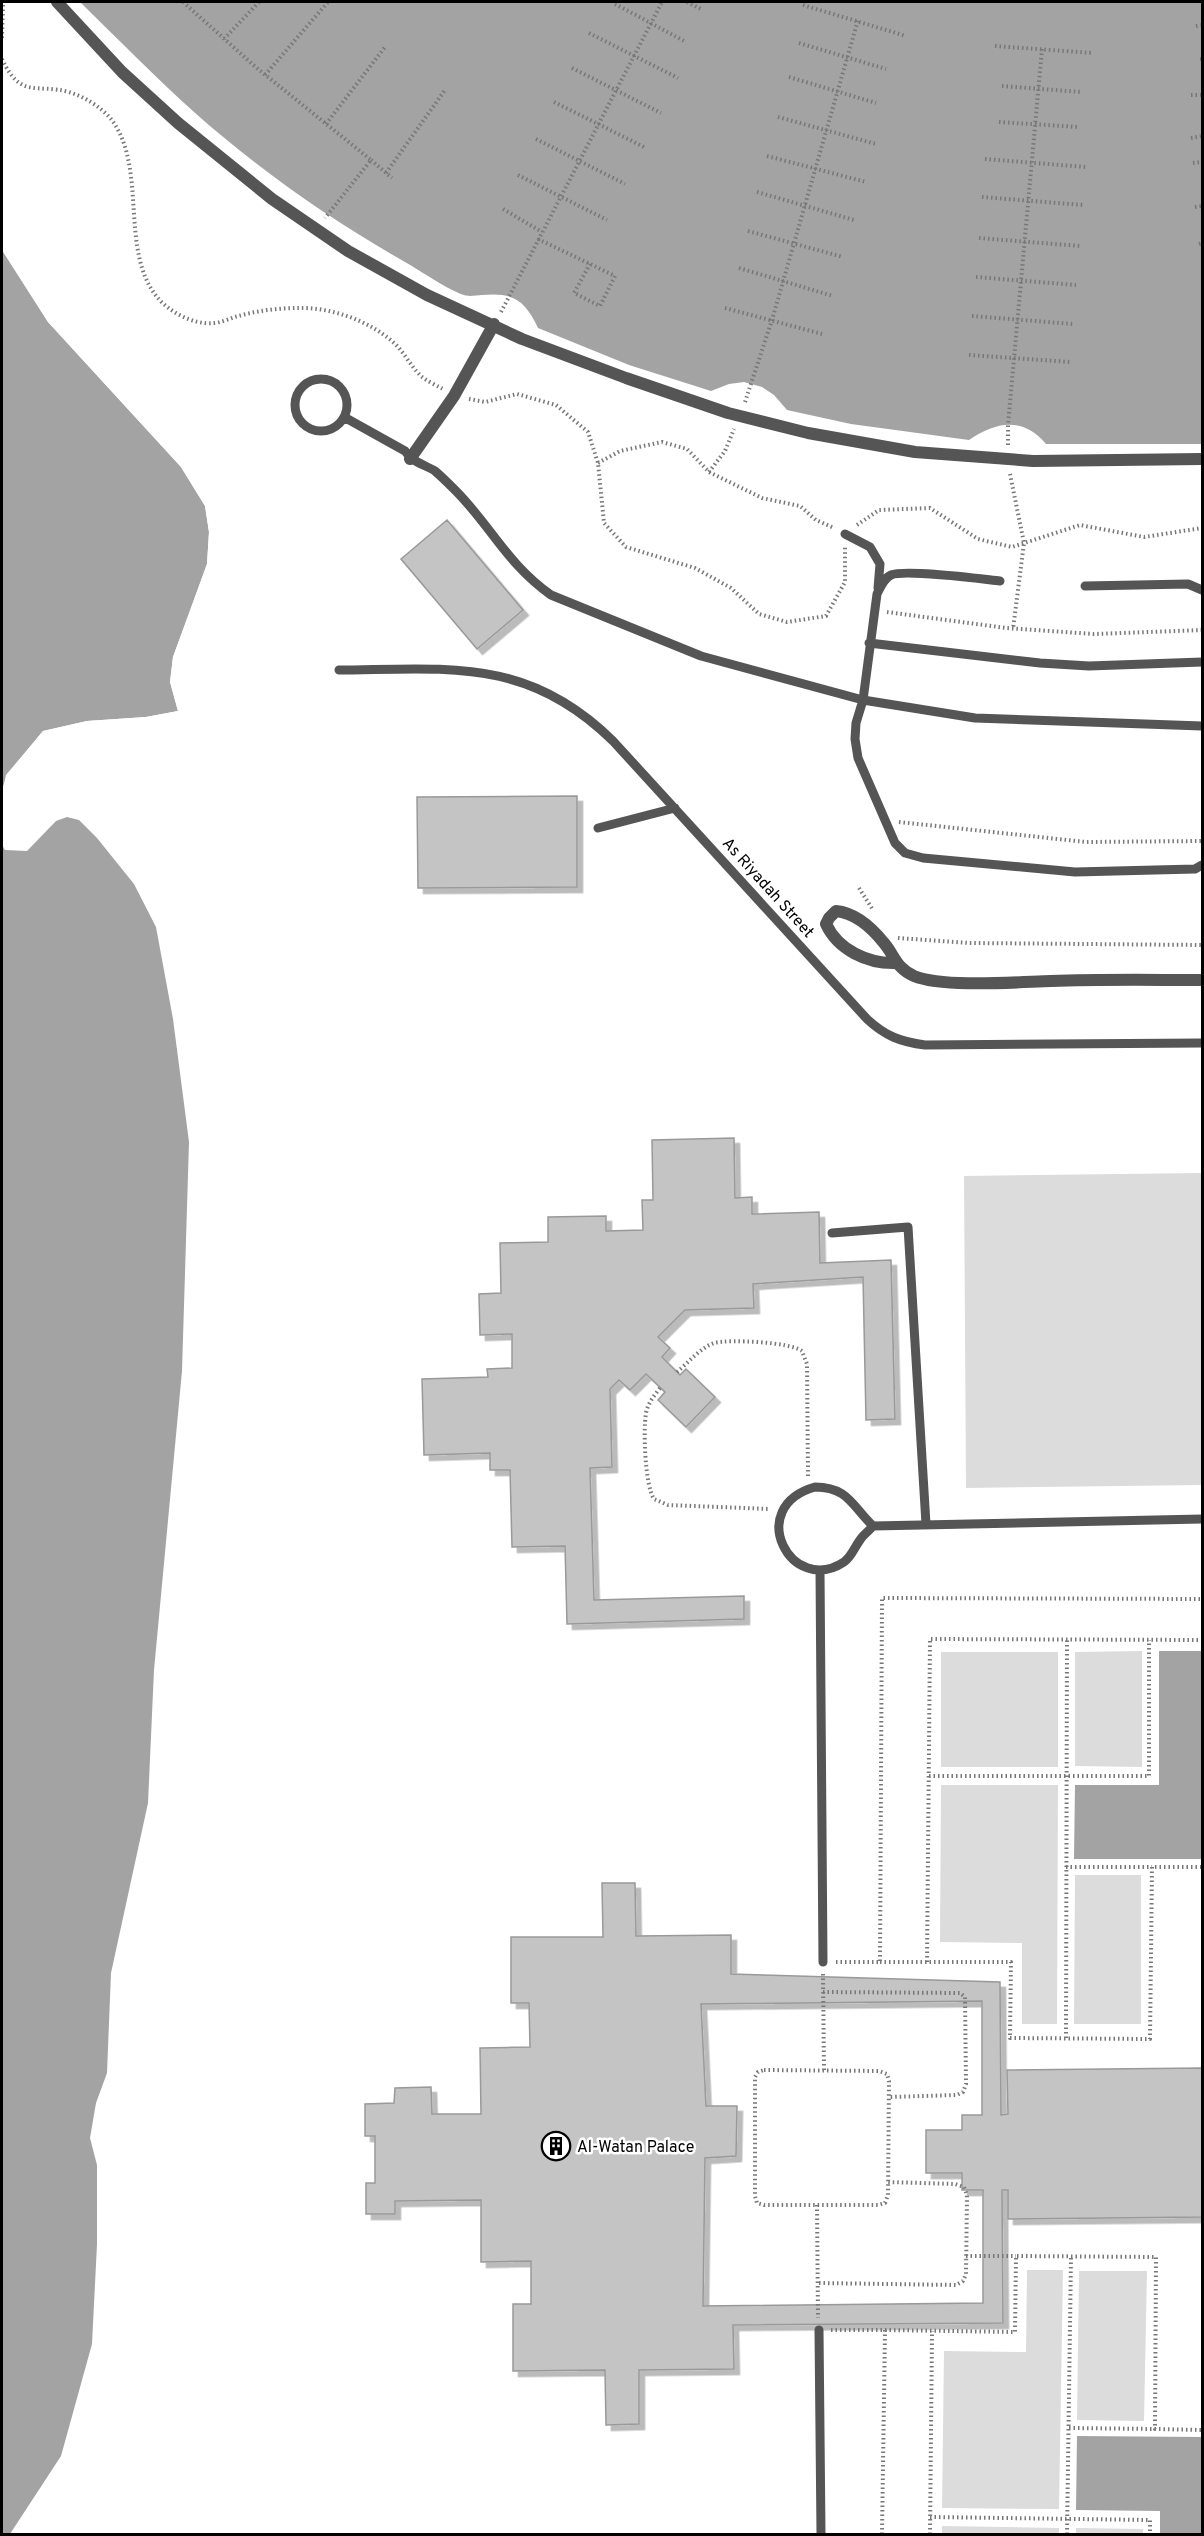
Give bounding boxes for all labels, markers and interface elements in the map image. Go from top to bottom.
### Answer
street label: As Riyadah Street [717,834,818,943]
building icon: Al-Watan Palace [540,2130,572,2162]
place label: Al-Watan Palace [577,2138,694,2158]

